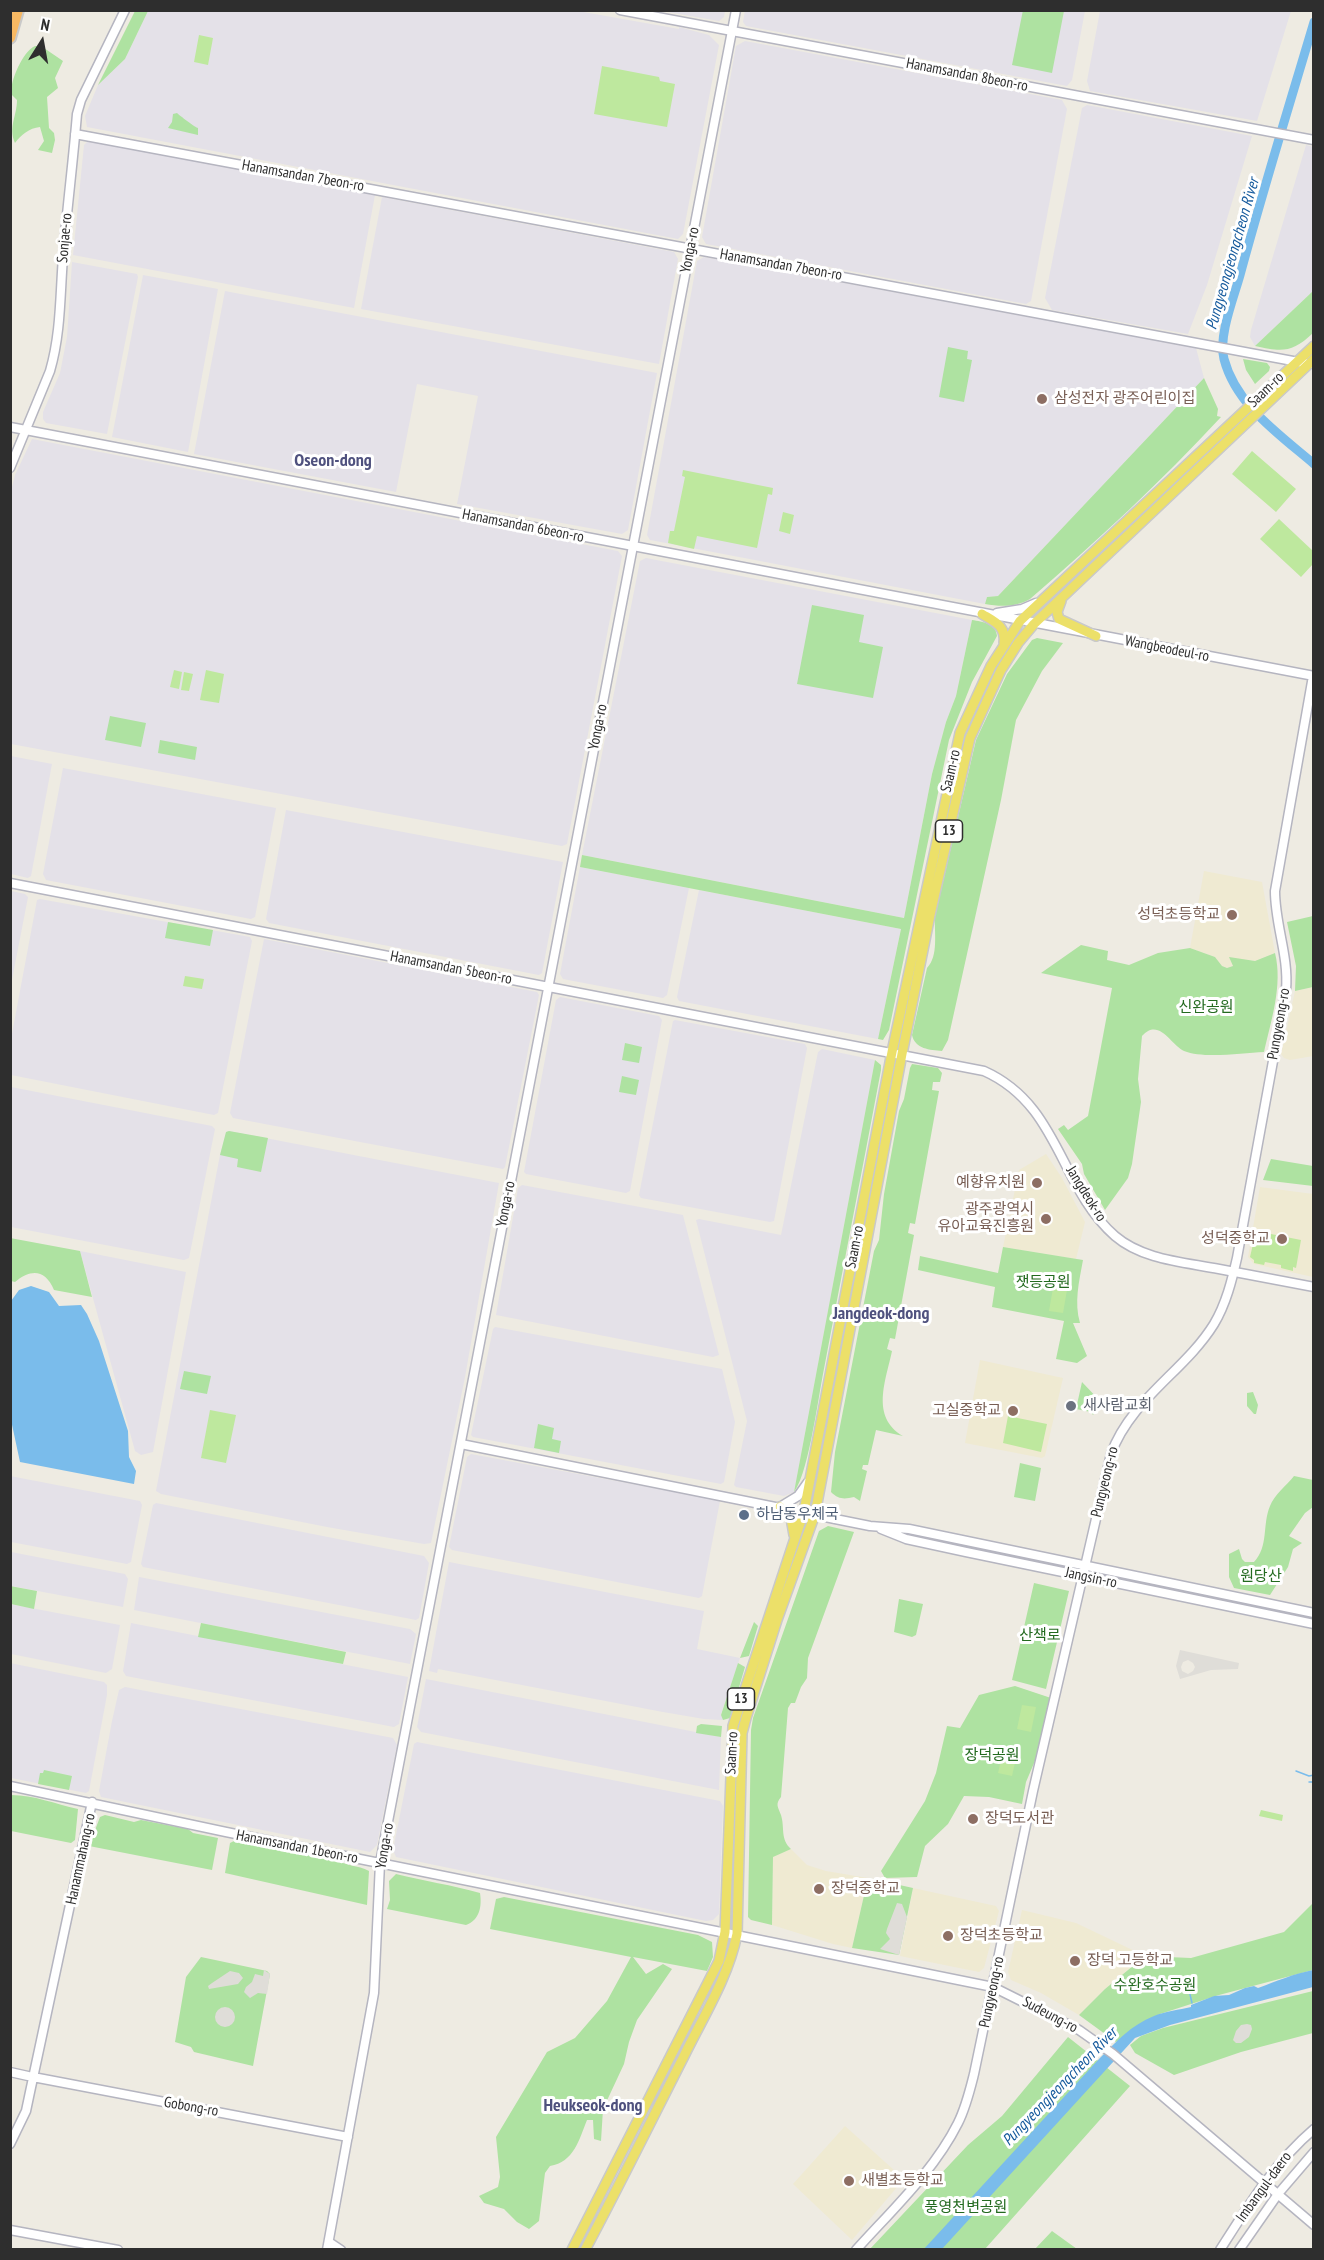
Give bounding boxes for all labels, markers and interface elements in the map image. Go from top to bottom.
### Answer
north arrow [12,12,72,72]
text: N [39,14,52,35]
street label: Hanamsandan 8beon-ro [905,54,1029,96]
street label: Hanamsandan 7beon-ro [241,156,365,196]
water label: Pungyeongjeongcheon River [1202,176,1264,332]
street label: Sonjae-ro [54,212,76,264]
street label: Yonga-ro [677,226,703,274]
street label: Hanamsandan 7beon-ro [719,245,843,285]
street label: Saam-ro [1244,369,1288,411]
place label: 삼성전자 광주어린이집 [1054,390,1195,408]
marker: 삼성전자 광주어린이집 [1035,392,1049,406]
district label: Oseon-dong [294,450,372,472]
street label: Hanamsandan 6beon-ro [461,505,585,547]
street label: Wangbeodeul-ro [1123,632,1211,666]
street label: Yonga-ro [585,703,611,751]
street label: Saam-ro [937,748,965,794]
road number: 13 [936,820,962,842]
place label: 성덕초등학교 [1137,906,1220,924]
marker: 성덕초등학교 [1225,908,1239,922]
street label: Hanamsandan 5beon-ro [389,947,513,989]
street label: Pungyeong-ro [1264,987,1294,1061]
park label: 신완공원 [1178,999,1234,1017]
street label: Jangdeok-ro [1062,1163,1110,1225]
place label: 예향유치원 [956,1174,1025,1192]
marker: 예향유치원 [1030,1176,1044,1190]
street label: Yonga-ro [493,1180,519,1228]
place label: 광주광역시 유아교육진흥원 [937,1201,1034,1236]
marker: 광주광역시 유아교육진흥원 [1039,1212,1053,1226]
street label: Saam-ro [842,1224,868,1270]
place label: 성덕중학교 [1201,1230,1270,1248]
marker: 성덕중학교 [1275,1232,1289,1246]
park label: 잿등공원 [1015,1274,1071,1292]
district label: Jangdeok-dong [833,1303,929,1325]
place label: 새사람교회 [1083,1397,1152,1415]
marker: 새사람교회 [1064,1399,1078,1413]
place label: 고실중학교 [932,1402,1001,1420]
marker: 고실중학교 [1006,1404,1020,1418]
street label: Pungyeong-ro [1088,1445,1122,1519]
place label: 하남동우체국 [756,1506,839,1524]
marker: 하남동우체국 [737,1508,751,1522]
street label: Jangsin-ro [1063,1564,1119,1592]
park label: 원당산 [1240,1568,1282,1586]
park label: 산책로 [1019,1627,1061,1645]
road number: 13 [728,1688,754,1710]
street label: Saam-ro [722,1731,742,1775]
park label: 장덕공원 [964,1747,1020,1765]
place label: 장덕도서관 [985,1810,1054,1828]
street label: Hanammahang-ro [63,1812,99,1906]
marker: 장덕도서관 [966,1812,980,1826]
street label: Yonga-ro [372,1822,398,1870]
street label: Hanamsandan 1beon-ro [235,1826,359,1868]
place label: 장덕중학교 [831,1880,900,1898]
marker: 장덕중학교 [812,1882,826,1896]
place label: 장덕초등학교 [960,1927,1043,1945]
marker: 장덕초등학교 [941,1929,955,1943]
place label: 장덕 고등학교 [1087,1952,1173,1970]
marker: 장덕 고등학교 [1068,1954,1082,1968]
street label: Pungyeong-ro [976,1955,1008,2029]
park label: 수완호수공원 [1114,1977,1196,1995]
street label: Sudeung-ro [1019,1993,1081,2037]
water label: Pungyeongjeongcheon River [999,2024,1121,2150]
street label: Gobong-ro [162,2093,220,2121]
district label: Heukseok-dong [543,2095,643,2117]
street label: Imbangul-daero [1232,2148,1296,2226]
place label: 새별초등학교 [861,2172,944,2190]
marker: 새별초등학교 [842,2174,856,2188]
park label: 풍영천변공원 [925,2199,1007,2217]

